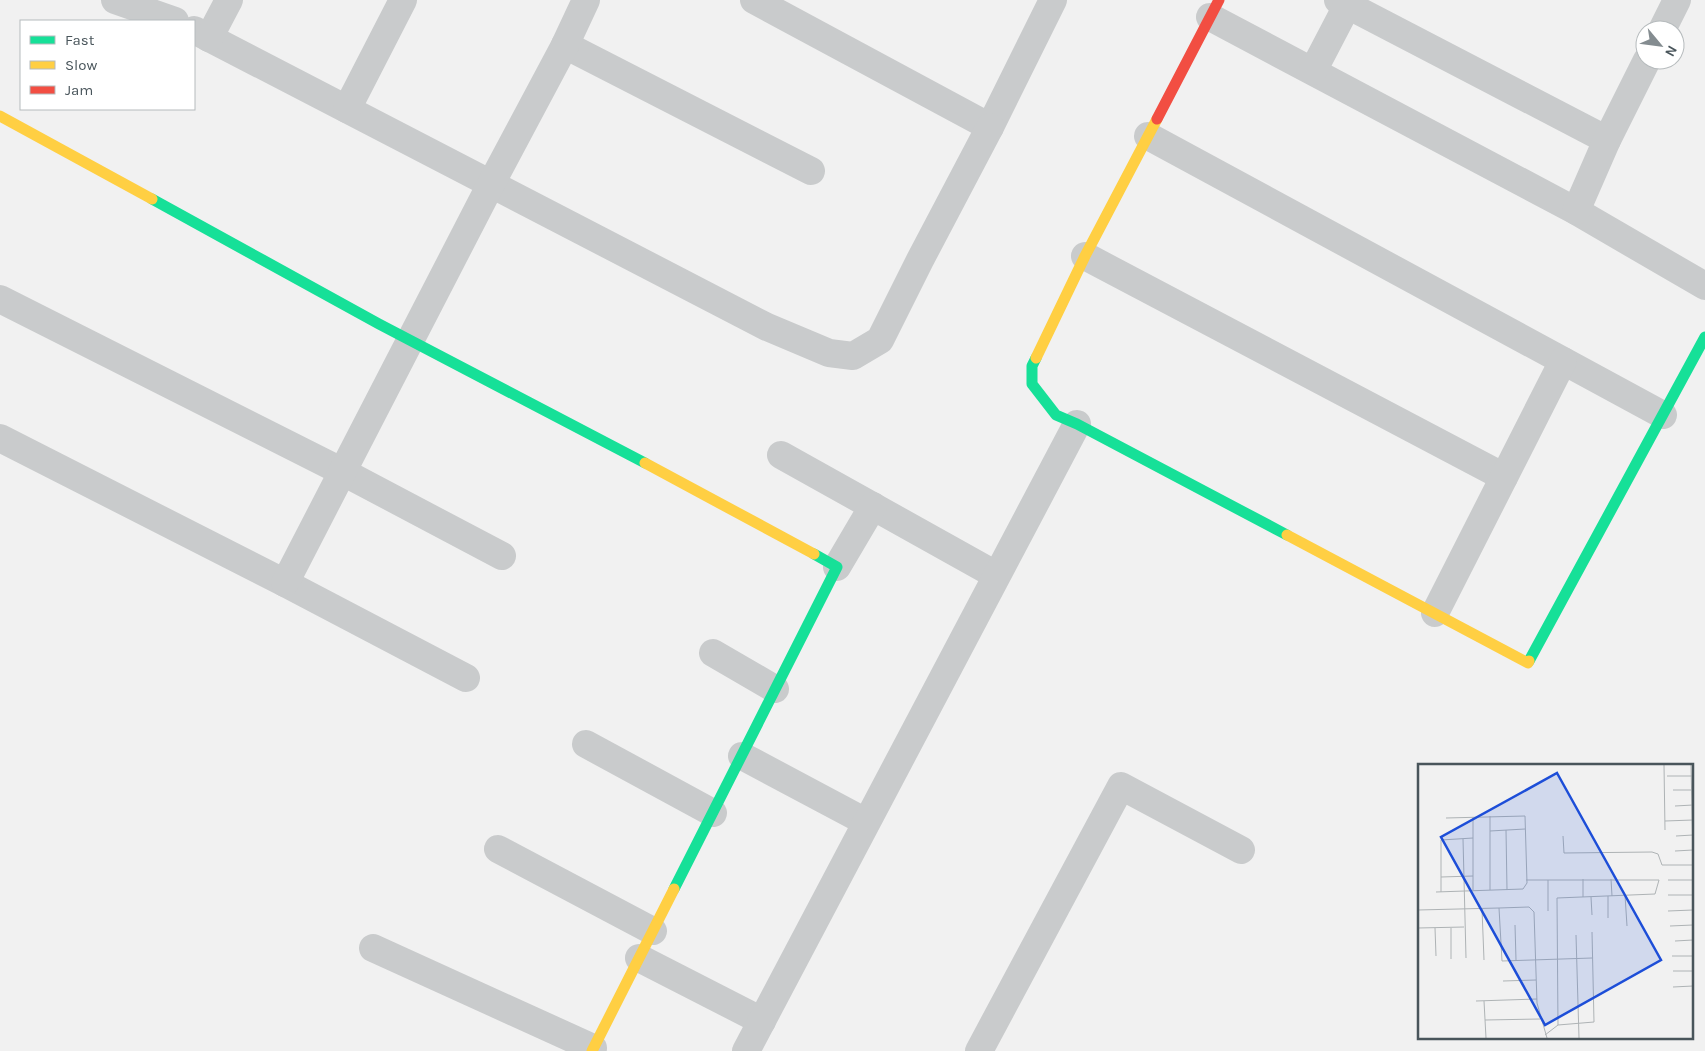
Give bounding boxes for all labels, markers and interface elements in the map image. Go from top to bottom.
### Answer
legend [20,20,195,110]
north arrow [1635,20,1685,70]
text: Fast [65,31,95,49]
text: N [1661,43,1681,60]
text: Slow [65,56,97,74]
text: Jam [65,81,93,99]
inset map [1418,764,1692,1038]

